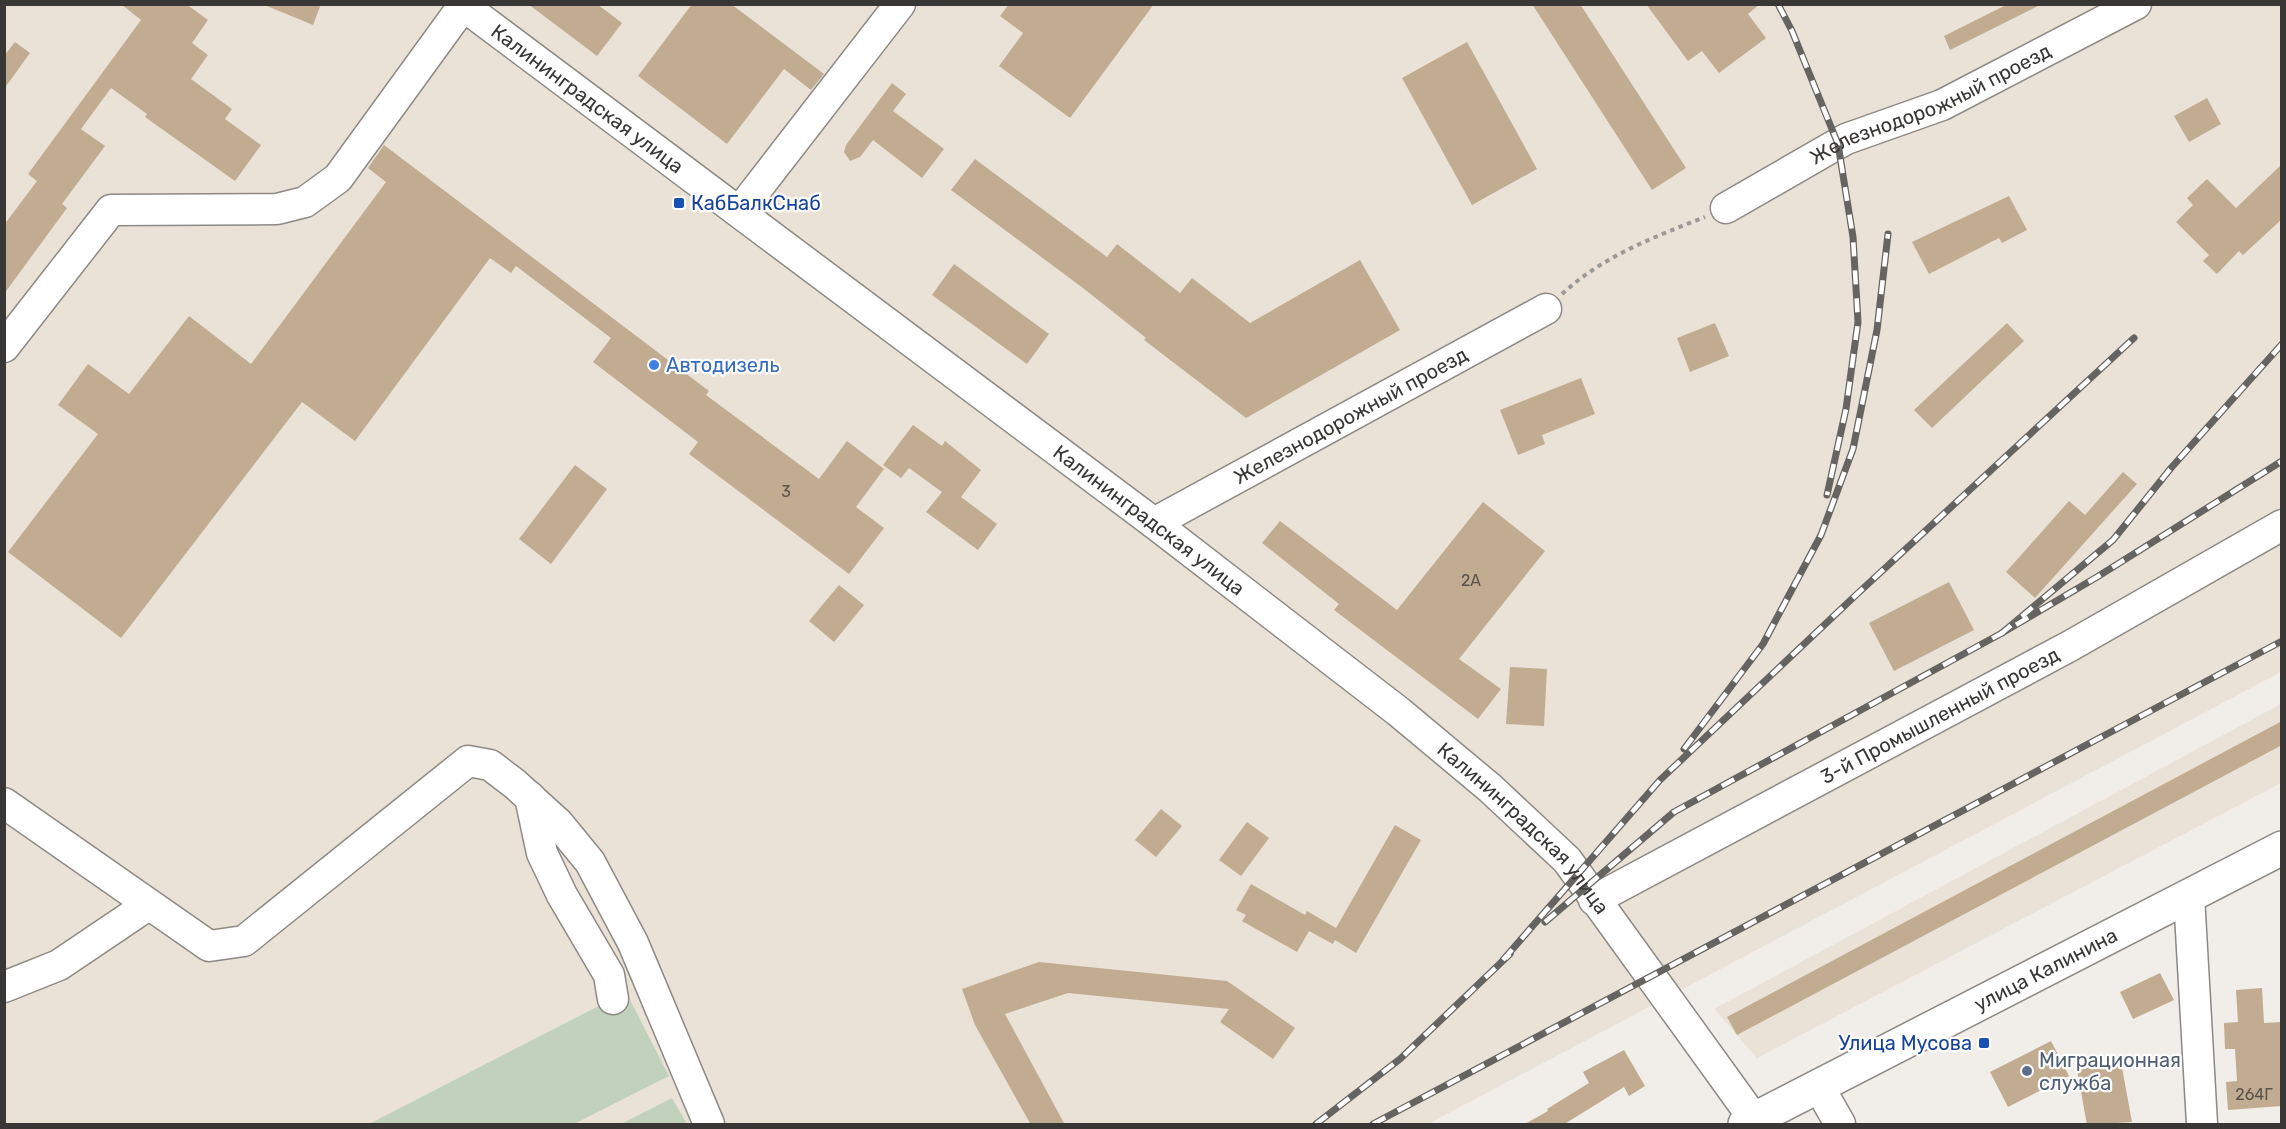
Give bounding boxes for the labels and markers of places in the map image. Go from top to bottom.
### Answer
place label: КабБалкСнаб [691,191,821,215]
marker: КабБалкСнаб [672,196,686,210]
place label: Автодизель [666,353,780,377]
marker: Автодизель [647,358,661,372]
place label: Улица Мусова [1838,1031,1972,1055]
marker: Улица Мусова [1977,1036,1991,1050]
place label: Миграционная служба [2039,1048,2181,1095]
marker: Миграционная служба [2020,1064,2034,1078]

